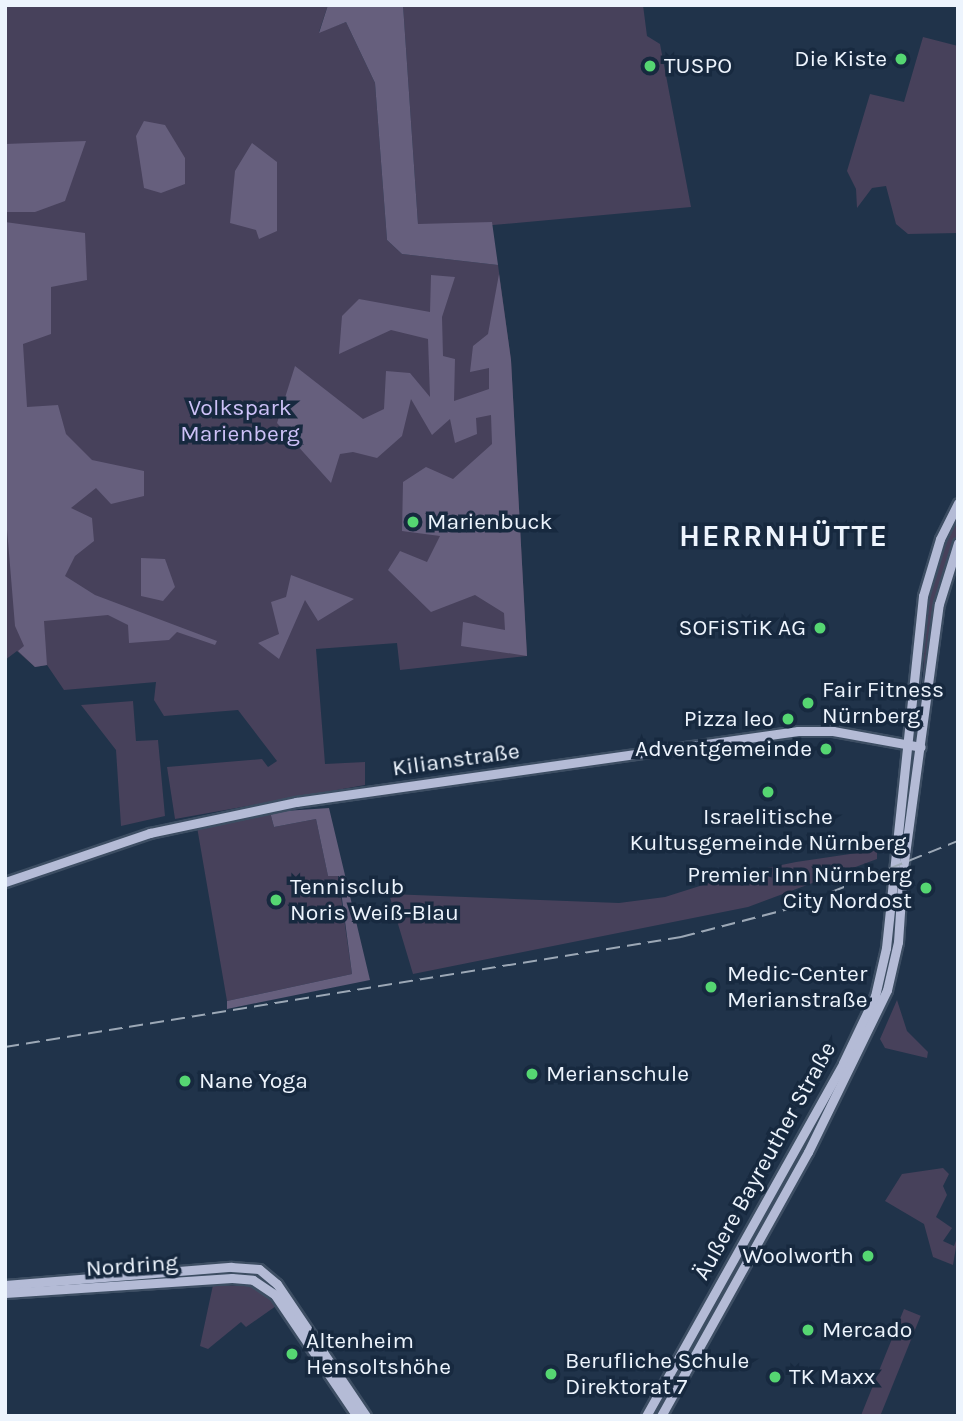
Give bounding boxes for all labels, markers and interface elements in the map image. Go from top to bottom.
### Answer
place label: Die Kiste [794,45,887,73]
marker: Die Kiste [893,51,909,67]
place label: TUSPO [664,52,732,80]
marker: TUSPO [642,58,658,74]
park label: Volkspark Marienberg [180,394,300,448]
place label: Marienbuck [427,508,552,536]
marker: Marienbuck [405,514,421,530]
district label: HERRNHÜTTE [680,518,888,554]
place label: SOFiSTiK AG [679,614,806,642]
marker: SOFiSTiK AG [812,620,828,636]
place label: Fair Fitness Nürnberg [822,676,944,730]
marker: Fair Fitness Nürnberg [800,695,816,711]
place label: Pizza leo [684,705,774,733]
marker: Pizza leo [780,711,796,727]
place label: Adventgemeinde [635,735,812,763]
street label: Kilianstraße [391,737,521,783]
marker: Adventgemeinde [818,741,834,757]
marker: Israelitische Kultusgemeinde Nürnberg [760,784,776,800]
place label: Israelitische Kultusgemeinde Nürnberg [630,803,906,857]
place label: Premier Inn Nürnberg City Nordost [687,861,912,915]
place label: Tennisclub Noris Weiß-Blau [290,873,459,927]
marker: Premier Inn Nürnberg City Nordost [918,880,934,896]
marker: Tennisclub Noris Weiß-Blau [268,892,284,908]
place label: Medic-Center Merianstraße [727,960,868,1014]
marker: Medic-Center Merianstraße [701,977,721,997]
street label: Äußere Bayreuther Straße [688,1037,842,1285]
place label: Merianschule [546,1060,689,1088]
marker: Merianschule [524,1066,540,1082]
place label: Nane Yoga [199,1067,308,1095]
marker: Nane Yoga [177,1073,193,1089]
place label: Woolworth [743,1242,854,1270]
marker: Woolworth [860,1248,876,1264]
street label: Nordring [85,1249,179,1283]
place label: Mercado [822,1316,912,1344]
marker: Mercado [800,1322,816,1338]
place label: Altenheim Hensoltshöhe [306,1327,451,1381]
marker: Altenheim Hensoltshöhe [284,1346,300,1362]
place label: Berufliche Schule Direktorat 7 [565,1347,749,1401]
place label: TK Maxx [789,1363,876,1391]
marker: Berufliche Schule Direktorat 7 [543,1366,559,1382]
marker: TK Maxx [767,1369,783,1385]

